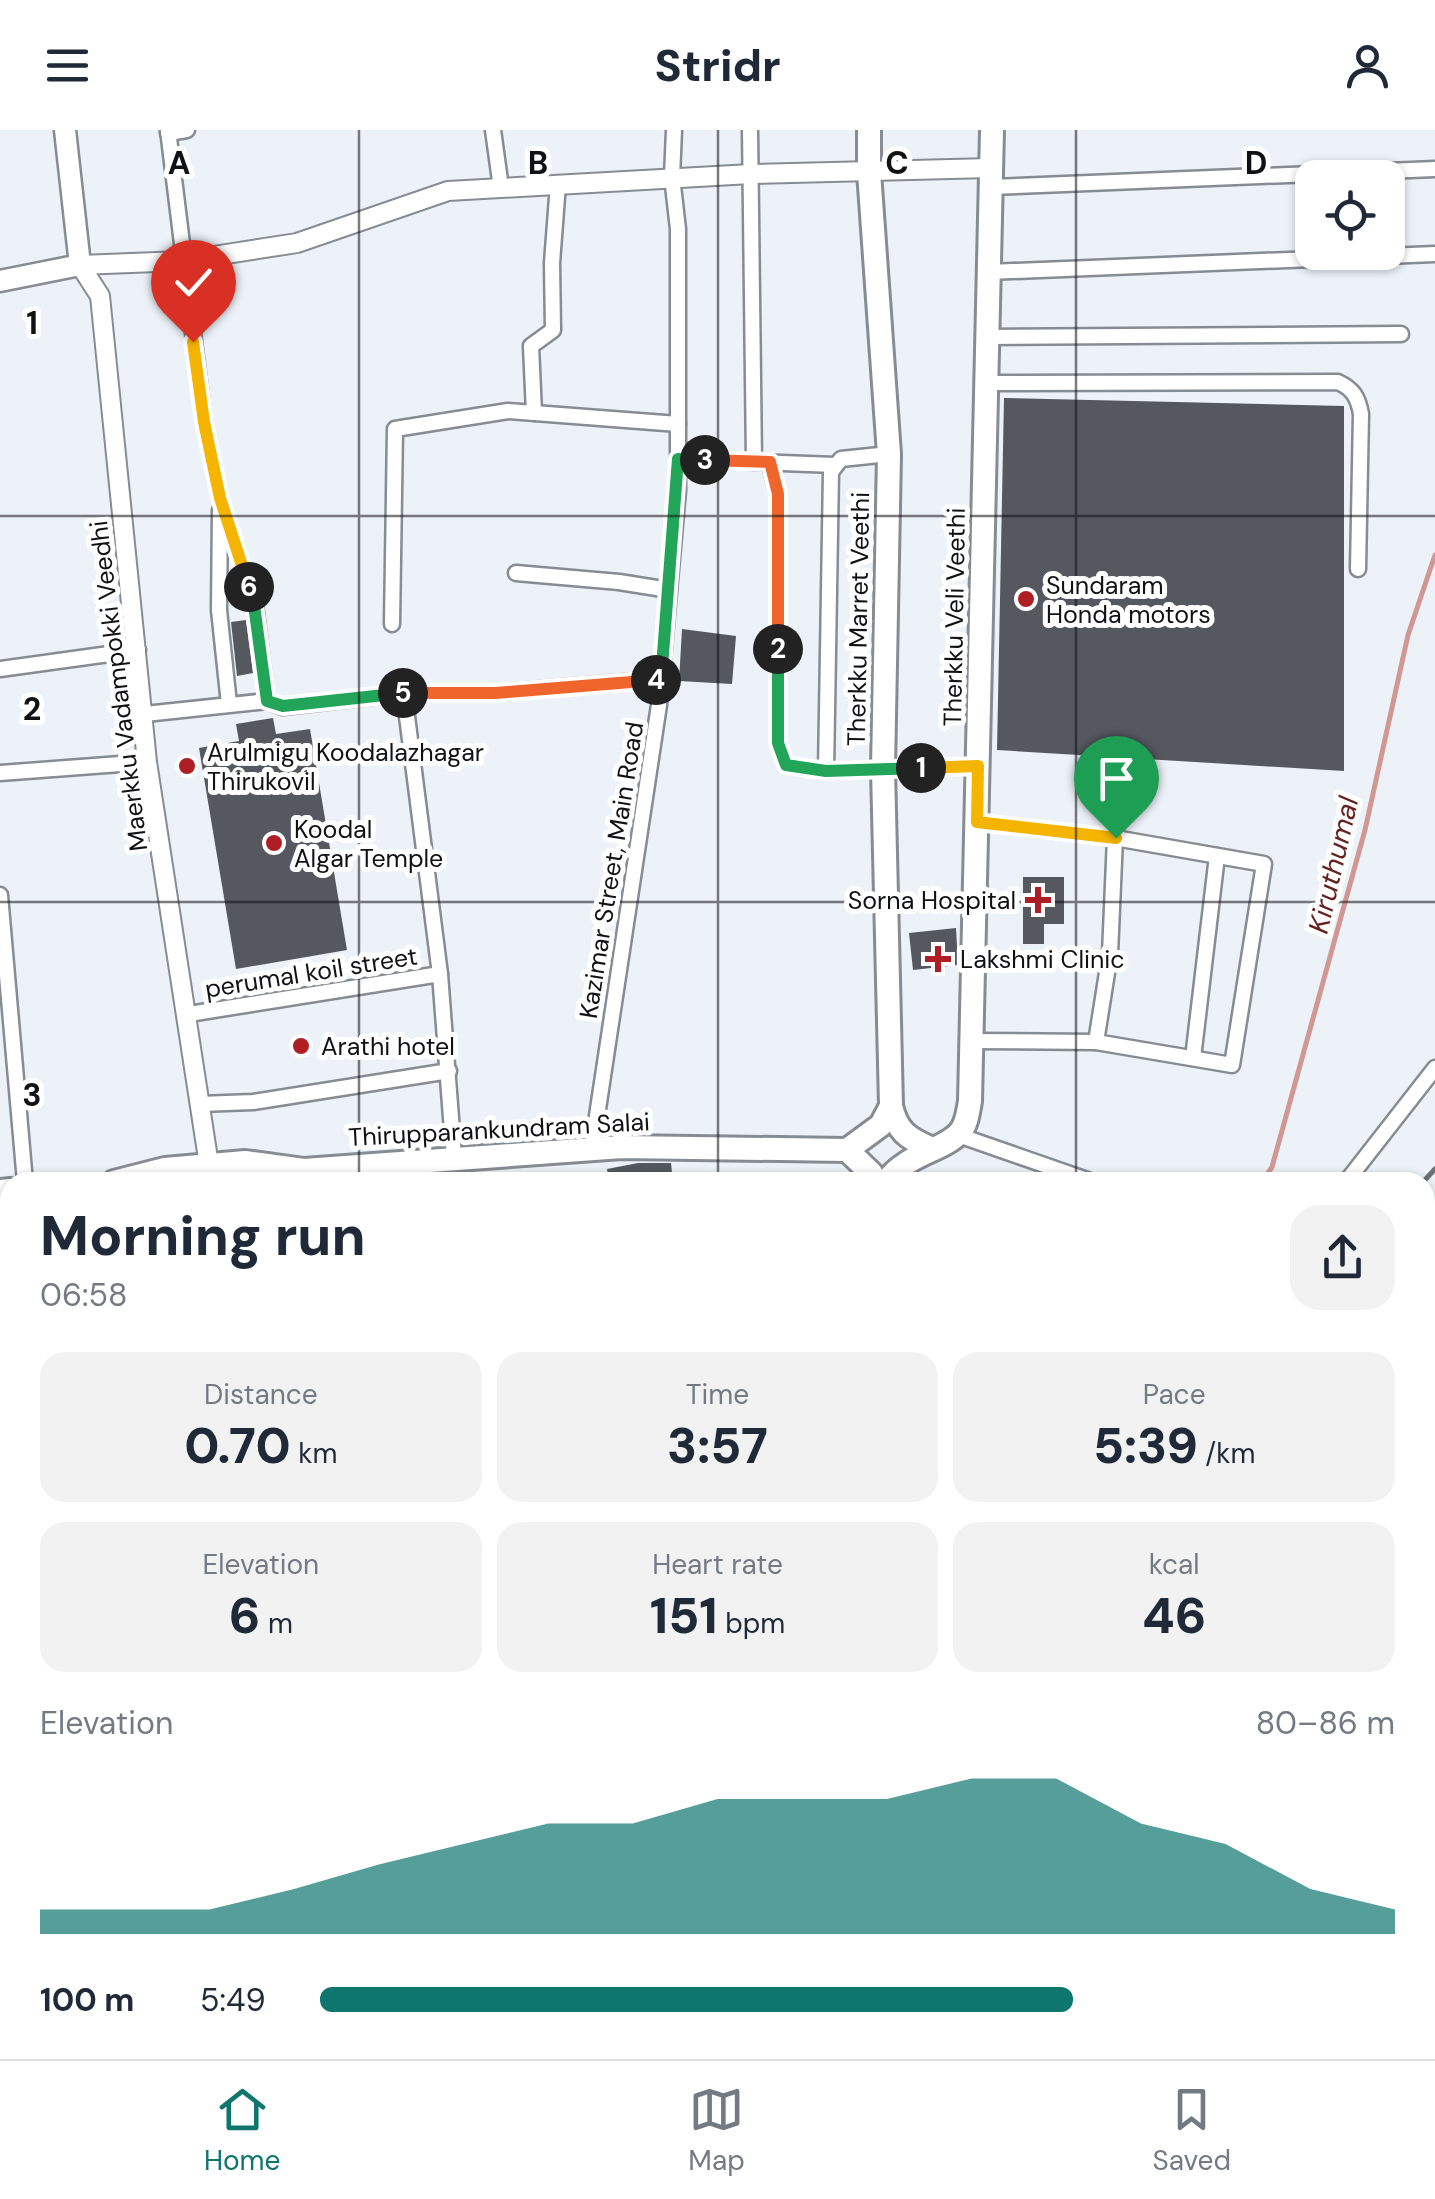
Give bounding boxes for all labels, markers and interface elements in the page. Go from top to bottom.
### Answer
text: Stridr [654,36,781,95]
icon: menu [40,38,95,93]
icon: person [1340,38,1395,93]
text: A [168,142,190,184]
text: B [528,142,548,184]
text: C [885,142,909,184]
text: D [1245,142,1267,184]
map controls [1295,160,1405,270]
button: locate [1295,160,1405,270]
pin [151,240,236,343]
icon: check [166,255,221,310]
text: 1 [26,302,38,344]
pin: 3 [680,435,730,485]
text: 3 [697,441,713,478]
street label: Therkku Marret Veethi [840,492,877,746]
street label: Therkku Veli Veethi [936,507,973,727]
street label: Maerkku Vadampokki Veedhi [82,519,155,853]
pin: 6 [224,562,274,612]
text: 6 [240,568,258,605]
place label: Sundaram Honda motors [1046,569,1211,631]
marker: Sundaram Honda motors [1015,588,1037,610]
pin: 2 [753,624,803,674]
text: 2 [770,630,786,667]
pin: 4 [631,655,681,705]
text: 4 [647,661,665,698]
pin: 5 [378,668,428,718]
text: 5 [394,674,412,711]
text: 2 [23,688,41,730]
street label: Kazimar Street, Main Road [572,719,651,1021]
place label: Arulmigu Koodalazhagar Thirukovil [207,736,484,798]
pin [1074,736,1159,839]
pin: 1 [896,743,946,793]
text: 1 [916,749,926,786]
icon: arrive [1089,751,1144,806]
marker: Arulmigu Koodalazhagar Thirukovil [176,755,198,777]
water label: Kiruthumal [1300,792,1367,937]
place label: Koodal Algar Temple [294,813,443,875]
marker: Koodal Algar Temple [263,832,285,854]
place label: Sorna Hospital [848,884,1016,917]
marker: Sorna Hospital [1025,887,1051,913]
street label: perumal koil street [202,939,420,1006]
place label: Lakshmi Clinic [960,943,1125,976]
marker: Lakshmi Clinic [925,946,951,972]
place label: Arathi hotel [321,1030,455,1063]
marker: Arathi hotel [290,1035,312,1057]
text: 3 [22,1074,42,1116]
street label: Thirupparankundram Salai [347,1105,651,1154]
text: Morning run [40,1200,366,1272]
button: share [1290,1205,1395,1310]
text: 06:58 [40,1274,127,1316]
text: Distance [204,1376,318,1413]
text: Time [686,1376,749,1413]
text: Pace [1143,1376,1206,1413]
text: 0.70 [184,1413,291,1479]
text: 3:57 [667,1413,768,1479]
text: 5:39 [1093,1413,1198,1479]
text: km [291,1435,337,1472]
text: /km [1198,1435,1255,1472]
text: Elevation [202,1546,319,1583]
text: Heart rate [652,1546,783,1583]
text: kcal [1149,1546,1199,1583]
text: 6 [229,1583,261,1649]
text: 151 [650,1583,718,1649]
text: 46 [1142,1583,1206,1649]
text: m [261,1605,293,1642]
text: bpm [718,1605,785,1642]
text: Elevation [40,1702,173,1744]
text: 80–86 m [1256,1702,1395,1744]
text: 100 m [40,1979,134,2021]
text: 5:49 [200,1979,266,2021]
tab: Home [204,2082,280,2179]
tab: Map [688,2082,745,2179]
tab: Saved [1153,2082,1231,2179]

